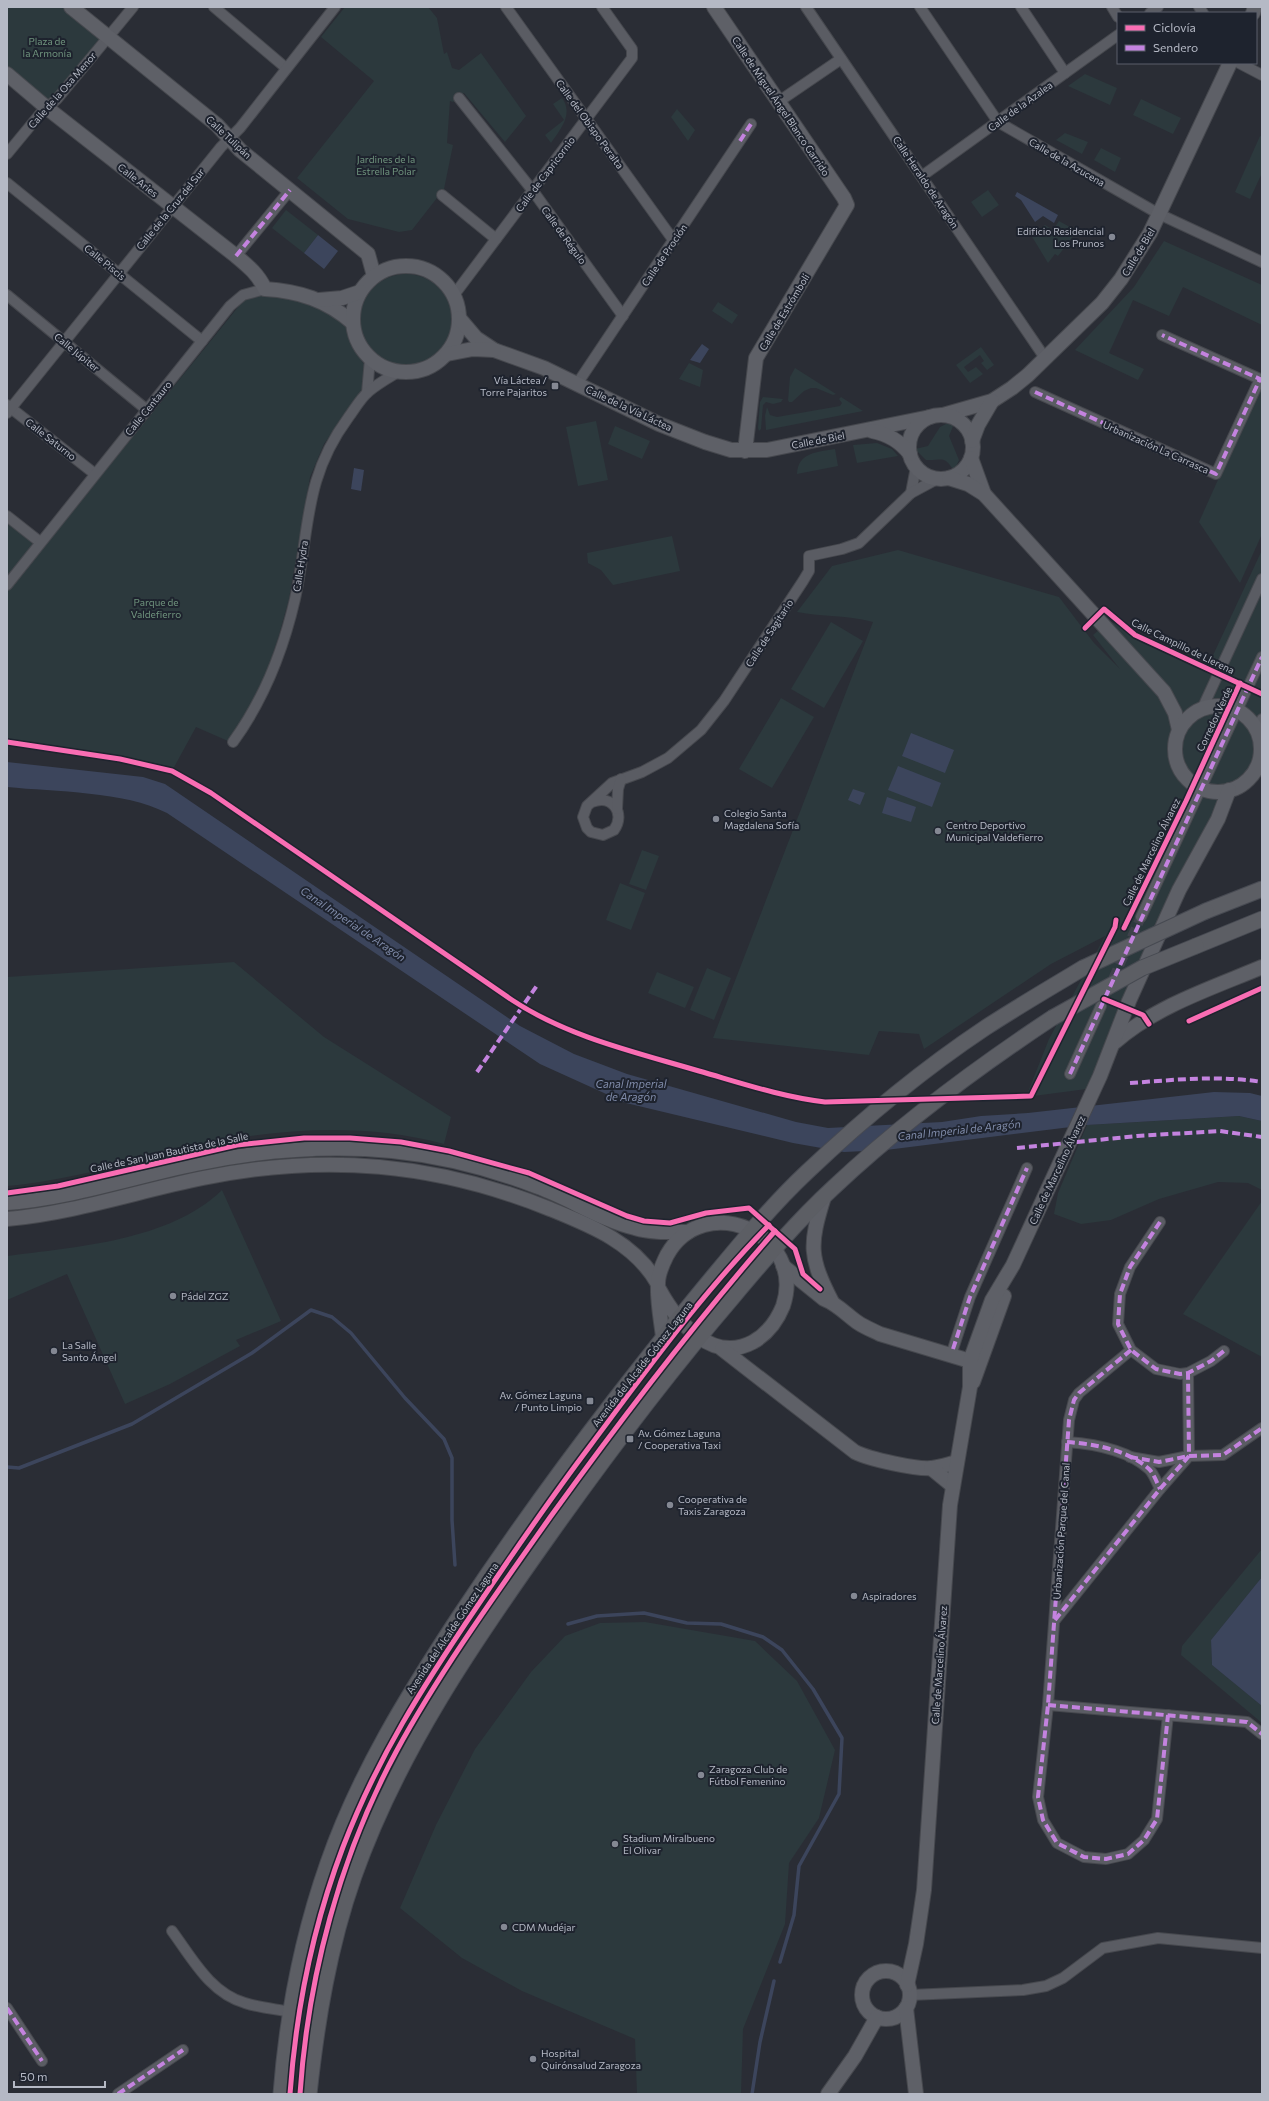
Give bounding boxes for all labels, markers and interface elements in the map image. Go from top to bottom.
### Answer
legend [1117,12,1257,64]
text: Ciclovía [1153,20,1196,34]
street label: Calle de Miguel Ángel Blanco Garrido [730,34,832,178]
park label: Plaza de la Armonía [23,35,71,59]
text: Sendero [1153,40,1198,54]
street label: Calle de la Osa Menor [26,49,98,131]
street label: Calle del Obispo Peralta [554,77,626,171]
street label: Calle de la Azalea [985,78,1055,134]
street label: Calle Tulipán [204,113,254,161]
street label: Calle de Capricornio [513,134,577,214]
street label: Calle Heraldo de Aragón [891,134,961,230]
street label: Calle de la Azucena [1027,135,1107,189]
park label: Jardines de la Estrella Polar [356,153,416,177]
street label: Calle Aries [116,161,161,200]
street label: Calle de la Cruz del Sur [133,166,207,252]
street label: Calle de Régulo [539,204,589,266]
street label: Calle de Proción [639,222,689,288]
place label: Edificio Residencial Los Prunos [1017,225,1104,249]
street label: Calle de Biel [1119,226,1157,278]
marker: Edificio Residencial Los Prunos [1107,232,1117,242]
street label: Calle Piscis [82,242,128,283]
street label: Calle de Estrómboli [756,271,812,353]
street label: Calle Júpiter [52,330,102,374]
place label: Vía Láctea / Torre Pajaritos [480,374,548,398]
street label: Calle Centauro [122,378,174,438]
marker: Vía Láctea / Torre Pajaritos [550,381,560,391]
street label: Calle de la Vía Láctea [584,383,674,433]
street label: Calle Saturno [23,416,79,462]
street label: Urbanización La Carrasca [1101,418,1211,476]
street label: Calle de Biel [790,429,846,451]
street label: Calle Hydra [290,539,310,593]
park label: Parque de Valdefierro [131,596,181,620]
street label: Calle de Sagitario [743,597,795,669]
street label: Calle Campillo de Llerena [1130,616,1236,676]
street label: Corredor Verde [1194,685,1234,753]
street label: Calle de Marcelino Álvarez [1120,796,1182,908]
place label: Colegio Santa Magdalena Sofía [724,807,799,831]
marker: Colegio Santa Magdalena Sofía [711,814,721,824]
place label: Centro Deportivo Municipal Valdefierro [946,819,1043,843]
marker: Centro Deportivo Municipal Valdefierro [933,826,943,836]
water label: Canal Imperial de Aragón [298,884,408,964]
water label: Canal Imperial de Aragón [595,1077,667,1103]
street label: Calle de Marcelino Álvarez [1027,1114,1088,1226]
water label: Canal Imperial de Aragón [897,1117,1021,1142]
street label: Calle de San Juan Bautista de la Salle [89,1129,249,1175]
place label: Pádel ZGZ [181,1290,229,1302]
marker: Pádel ZGZ [168,1291,178,1301]
street label: Avenida del Alcalde Gómez Laguna [589,1299,695,1429]
place label: La Salle Santo Ángel [62,1339,117,1363]
marker: La Salle Santo Ángel [49,1346,59,1356]
place label: Av. Gómez Laguna / Punto Limpio [499,1389,582,1413]
marker: Av. Gómez Laguna / Punto Limpio [585,1396,595,1406]
place label: Av. Gómez Laguna / Cooperativa Taxi [638,1427,721,1451]
marker: Av. Gómez Laguna / Cooperativa Taxi [625,1434,635,1444]
street label: Urbanización Parque del Canal [1050,1462,1072,1600]
place label: Cooperativa de Taxis Zaragoza [678,1493,747,1517]
marker: Cooperativa de Taxis Zaragoza [665,1500,675,1510]
street label: Avenida del Alcalde Gómez Laguna [403,1560,501,1696]
place label: Aspiradores [862,1590,917,1602]
marker: Aspiradores [849,1591,859,1601]
street label: Calle de Marcelino Álvarez [929,1605,949,1725]
place label: Zaragoza Club de Fútbol Femenino [709,1763,787,1787]
marker: Zaragoza Club de Fútbol Femenino [696,1770,706,1780]
place label: Stadium Miralbueno El Olivar [623,1832,715,1856]
marker: Stadium Miralbueno El Olivar [610,1839,620,1849]
place label: CDM Mudéjar [512,1921,575,1933]
marker: CDM Mudéjar [499,1922,509,1932]
place label: Hospital Quirónsalud Zaragoza [541,2047,641,2071]
marker: Hospital Quirónsalud Zaragoza [528,2054,538,2064]
scale bar [14,2063,105,2089]
text: 50 m [20,2069,48,2083]

